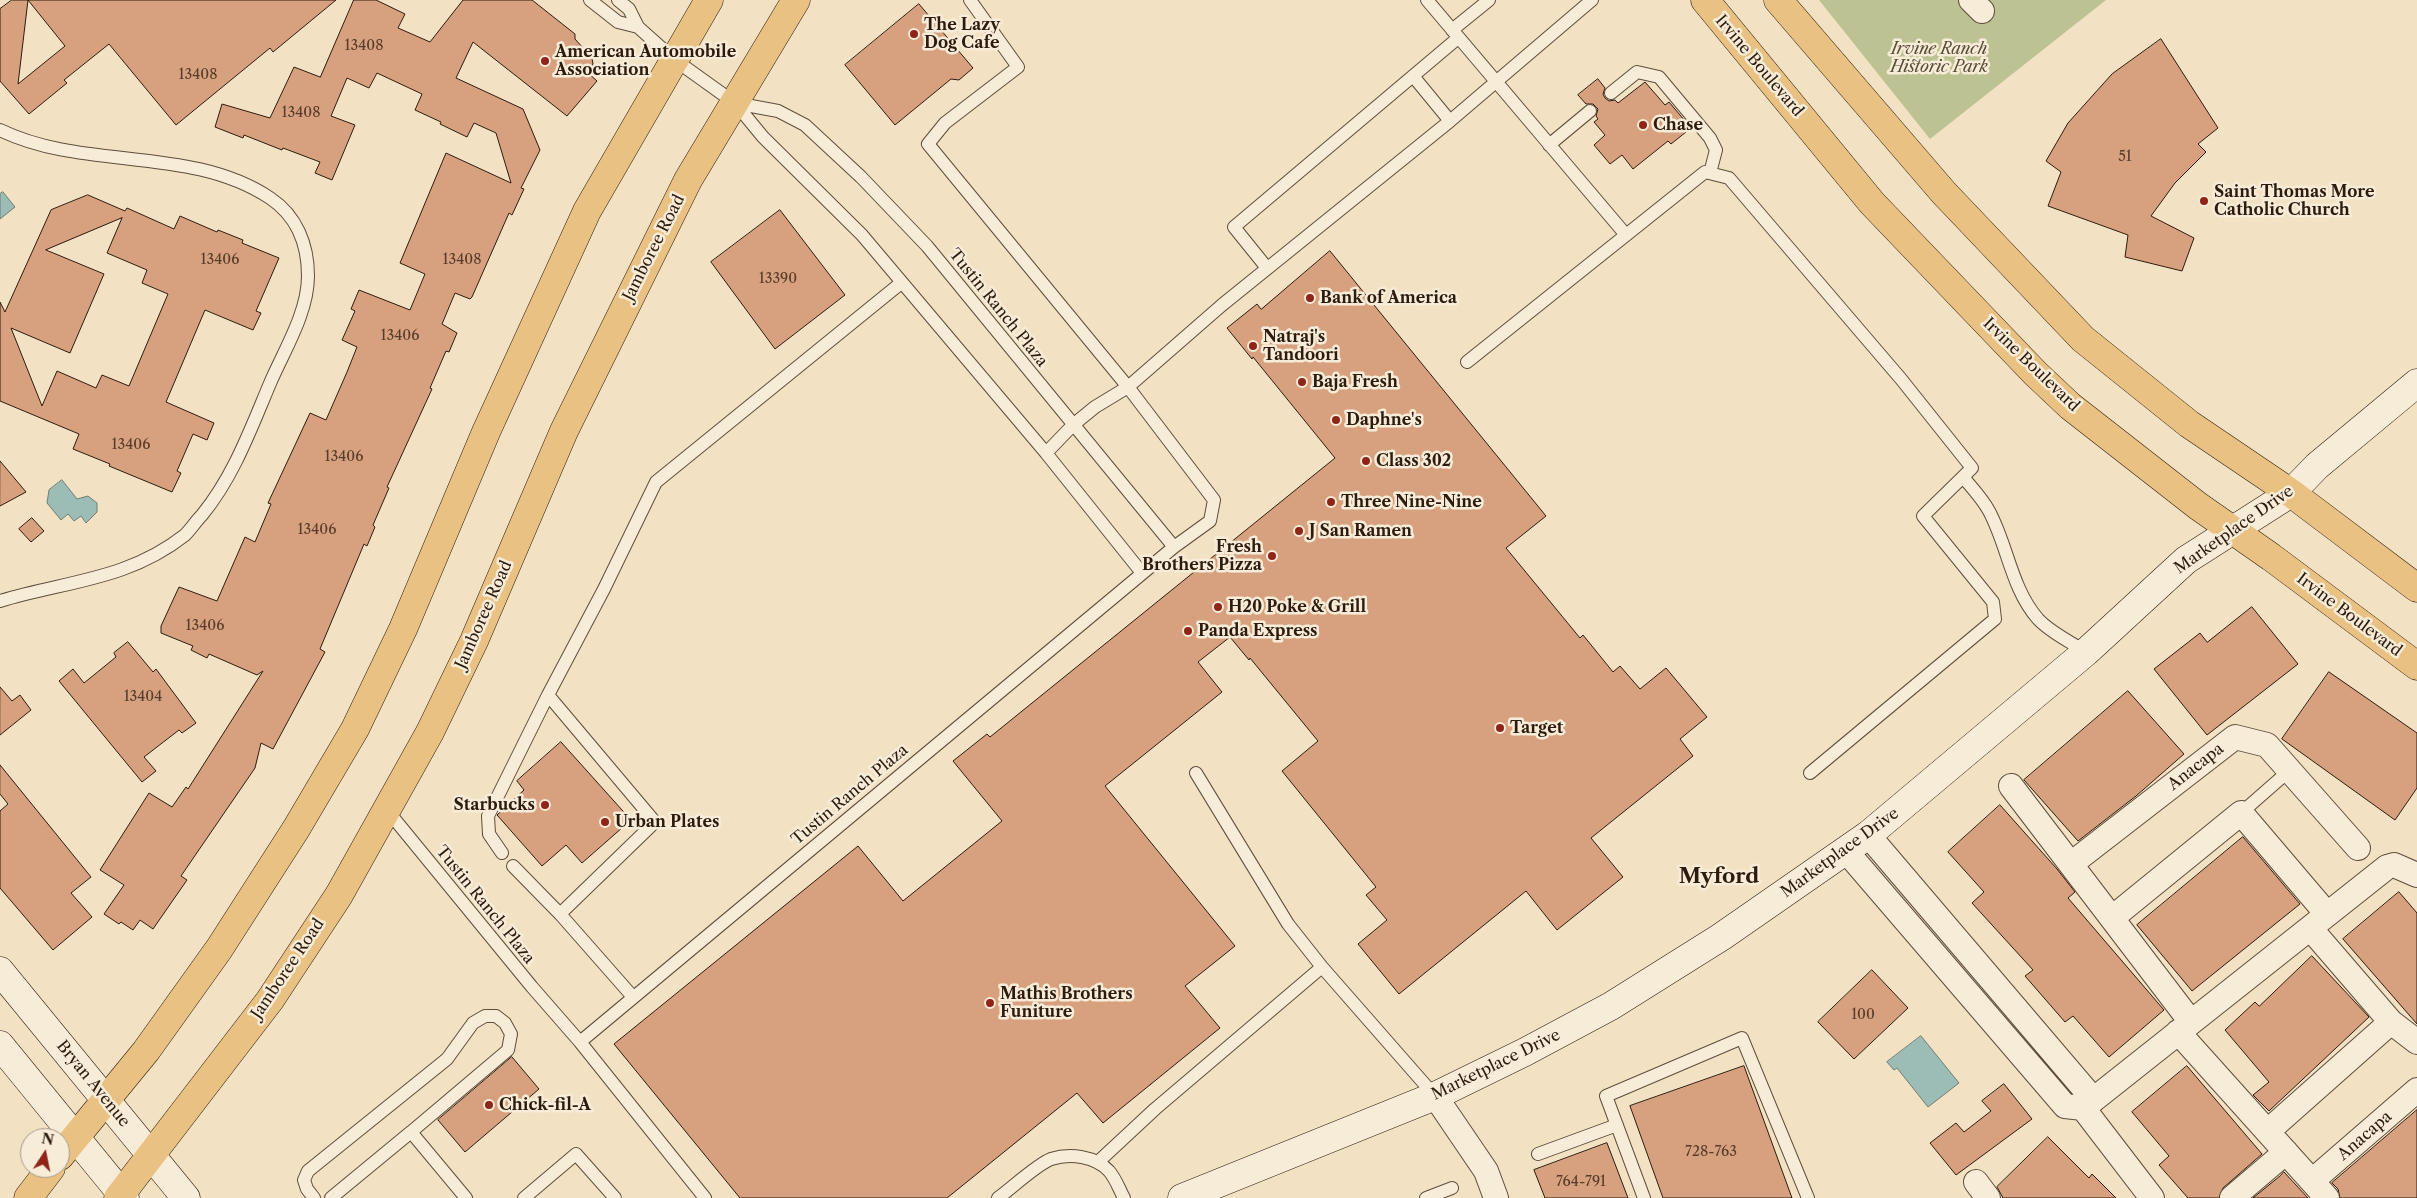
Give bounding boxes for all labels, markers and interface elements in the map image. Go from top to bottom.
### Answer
street label: Irvine Boulevard [1711,11,1807,121]
place label: The Lazy Dog Cafe [924,15,1000,53]
marker: The Lazy Dog Cafe [908,28,920,40]
house number: 13408 [345,38,383,54]
park label: Irvine Ranch Historic Park [1890,39,1988,77]
place label: American Automobile Association [555,42,736,80]
marker: American Automobile Association [539,55,551,67]
house number: 13408 [179,67,217,83]
house number: 13408 [282,105,320,121]
place label: Chase [1653,115,1703,135]
marker: Chase [1637,119,1649,131]
house number: 51 [2118,149,2132,165]
place label: Saint Thomas More Catholic Church [2214,182,2375,220]
street label: Jamboree Road [619,192,689,304]
marker: Saint Thomas More Catholic Church [2198,195,2210,207]
street label: Tustin Ranch Plaza [945,245,1051,371]
house number: 13406 [201,252,239,268]
house number: 13408 [443,252,481,268]
house number: 13390 [759,271,797,287]
place label: Bank of America [1320,288,1457,308]
marker: Bank of America [1304,292,1316,304]
street label: Irvine Boulevard [1979,314,2083,416]
place label: Natraj's Tandoori [1263,327,1339,365]
house number: 13406 [381,328,419,344]
marker: Natraj's Tandoori [1247,340,1259,352]
place label: Baja Fresh [1312,372,1398,392]
marker: Baja Fresh [1296,376,1308,388]
place label: Daphne's [1346,410,1422,430]
marker: Daphne's [1330,414,1342,426]
house number: 13406 [112,437,150,453]
house number: 13406 [325,449,363,465]
place label: Class 302 [1376,451,1451,471]
marker: Class 302 [1360,455,1372,467]
street label: Marketplace Drive [2171,482,2297,578]
place label: Three Nine-Nine [1341,492,1482,512]
marker: Three Nine-Nine [1325,496,1337,508]
place label: J San Ramen [1309,521,1412,541]
house number: 13406 [298,522,336,538]
marker: J San Ramen [1293,525,1305,537]
place label: Fresh Brothers Pizza [1142,537,1262,575]
marker: Fresh Brothers Pizza [1266,550,1278,562]
street label: Jamboree Road [452,558,516,672]
street label: Irvine Boulevard [2293,569,2405,661]
place label: H20 Poke & Grill [1228,597,1366,617]
marker: H20 Poke & Grill [1212,601,1224,613]
house number: 13406 [186,618,224,634]
place label: Panda Express [1198,621,1318,641]
marker: Panda Express [1182,625,1194,637]
house number: 13404 [124,689,162,705]
place label: Target [1510,718,1563,738]
marker: Target [1494,722,1506,734]
street label: Anacapa [2164,739,2228,795]
street label: Tustin Ranch Plaza [788,741,912,849]
place label: Starbucks [453,795,535,815]
marker: Starbucks [539,799,551,811]
street label: Marketplace Drive [1777,804,1903,902]
place label: Urban Plates [615,812,719,832]
marker: Urban Plates [599,816,611,828]
street label: Tustin Ranch Plaza [432,842,538,968]
district label: Myford [1679,864,1759,890]
street label: Jamboree Road [247,915,329,1023]
place label: Mathis Brothers Funiture [1000,984,1133,1022]
marker: Mathis Brothers Funiture [984,997,996,1009]
house number: 100 [1851,1007,1875,1023]
street label: Marketplace Drive [1429,1026,1563,1104]
street label: Bryan Avenue [52,1037,134,1131]
place label: Chick-fil-A [499,1095,591,1115]
marker: Chick-fil-A [483,1099,495,1111]
street label: Anacapa [2334,1107,2396,1165]
north arrow [20,1128,70,1178]
text: N [40,1129,55,1149]
house number: 728-763 [1685,1144,1737,1160]
house number: 764-791 [1556,1174,1606,1190]

